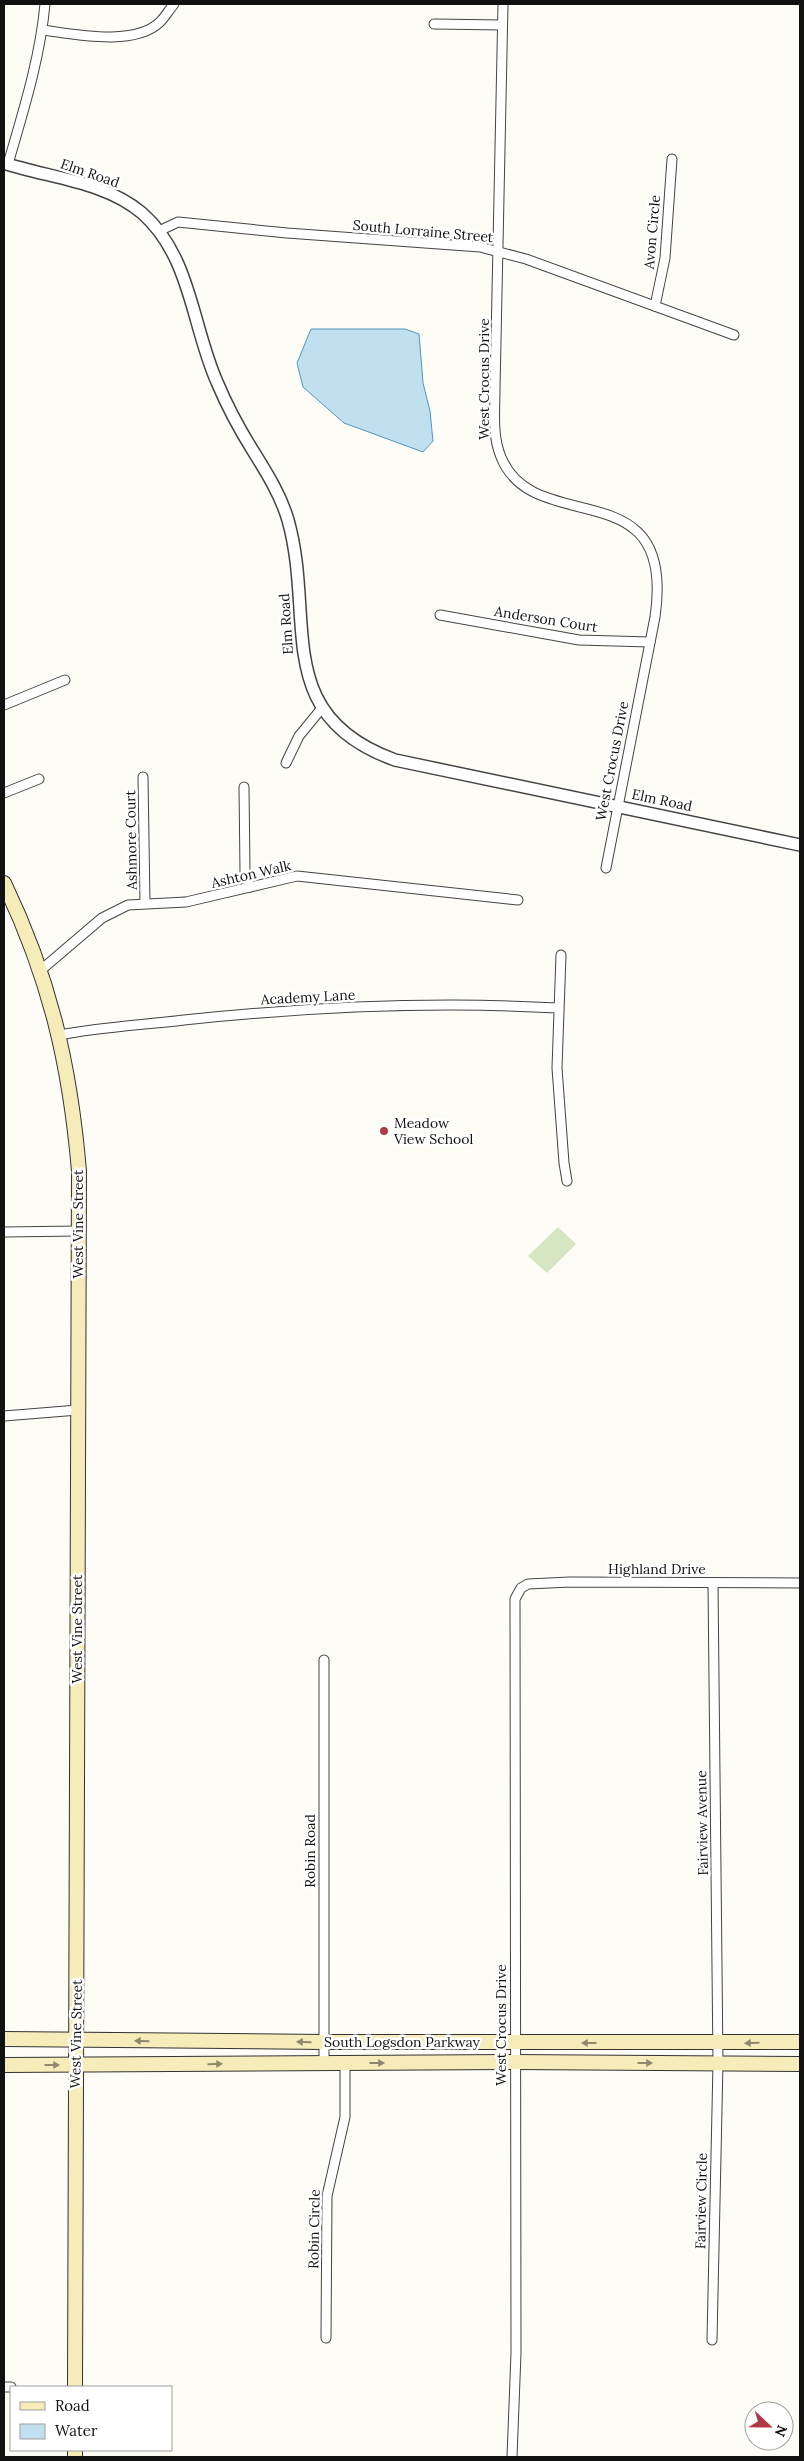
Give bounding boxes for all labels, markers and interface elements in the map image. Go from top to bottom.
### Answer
street label: Elm Road [58,155,122,191]
street label: Avon Circle [640,194,664,271]
street label: South Lorraine Street [352,216,495,246]
street label: West Crocus Drive [475,318,493,440]
street label: Elm Road [275,593,297,655]
street label: Anderson Court [492,602,599,636]
street label: West Crocus Drive [592,699,633,822]
street label: Elm Road [630,785,694,815]
street label: Ashmore Court [121,790,141,891]
street label: Ashton Walk [208,856,293,892]
street label: Academy Lane [259,986,356,1009]
place label: Meadow View School [393,1114,473,1148]
marker: Meadow View School [378,1125,390,1137]
street label: West Vine Street [69,1169,87,1278]
street label: Highland Drive [608,1560,706,1578]
street label: West Vine Street [68,1574,86,1683]
street label: Fairview Avenue [692,1770,712,1876]
street label: Robin Road [301,1814,319,1888]
street label: West Crocus Drive [492,1964,510,2086]
street label: West Vine Street [66,1979,86,2089]
street label: South Logsdon Parkway [324,2033,481,2051]
one-way arrow [133,2037,149,2045]
one-way arrow [296,2038,312,2046]
one-way arrow [581,2039,597,2047]
one-way arrow [743,2039,759,2047]
one-way arrow [370,2059,386,2067]
one-way arrow [637,2059,653,2067]
one-way arrow [207,2060,223,2068]
one-way arrow [45,2061,61,2069]
street label: Fairview Circle [691,2152,711,2249]
street label: Robin Circle [304,2189,324,2269]
legend [10,2386,172,2451]
text: Road [55,2396,90,2415]
north arrow [744,2401,794,2451]
text: Water [55,2421,98,2440]
text: N [771,2422,791,2439]

